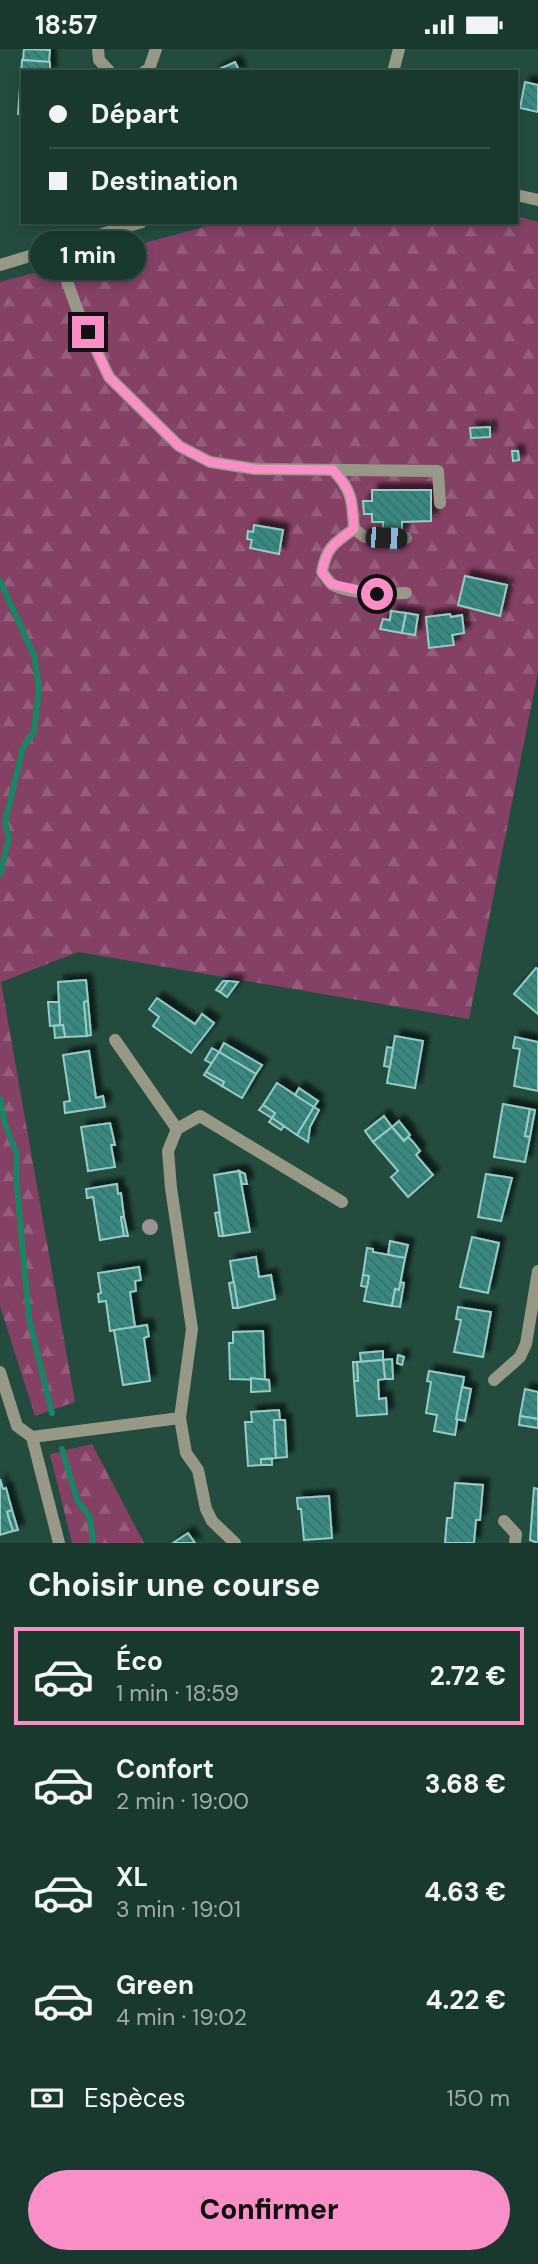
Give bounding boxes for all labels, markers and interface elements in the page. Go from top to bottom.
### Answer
text: 18:57 [35,8,97,42]
text: Départ [91,97,179,131]
text: Destination [91,164,238,198]
callout: 1 min [30,231,146,279]
text: 1 min [60,240,116,270]
route end [72,316,104,348]
car [365,527,408,549]
route start [361,578,393,610]
text: Choisir une course [28,1564,320,1606]
text: Éco [116,1644,163,1678]
icon: car [32,1645,95,1708]
text: 2.72 € [430,1659,506,1693]
text: 1 min · 18:59 [116,1678,239,1708]
text: Confort [116,1752,214,1786]
icon: car [32,1753,95,1816]
text: 3.68 € [425,1767,506,1801]
text: 2 min · 19:00 [116,1786,249,1816]
text: XL [116,1860,148,1894]
icon: car [32,1861,95,1924]
text: 4.63 € [424,1875,506,1909]
text: 3 min · 19:01 [116,1894,241,1924]
text: Green [116,1968,194,2002]
icon: car [32,1969,95,2032]
text: 4.22 € [426,1983,506,2017]
text: 4 min · 19:02 [116,2002,247,2032]
icon: cash [28,2079,66,2117]
text: Espèces [84,2081,185,2115]
text: 150 m [446,2083,510,2113]
button: Confirmer [28,2170,510,2250]

